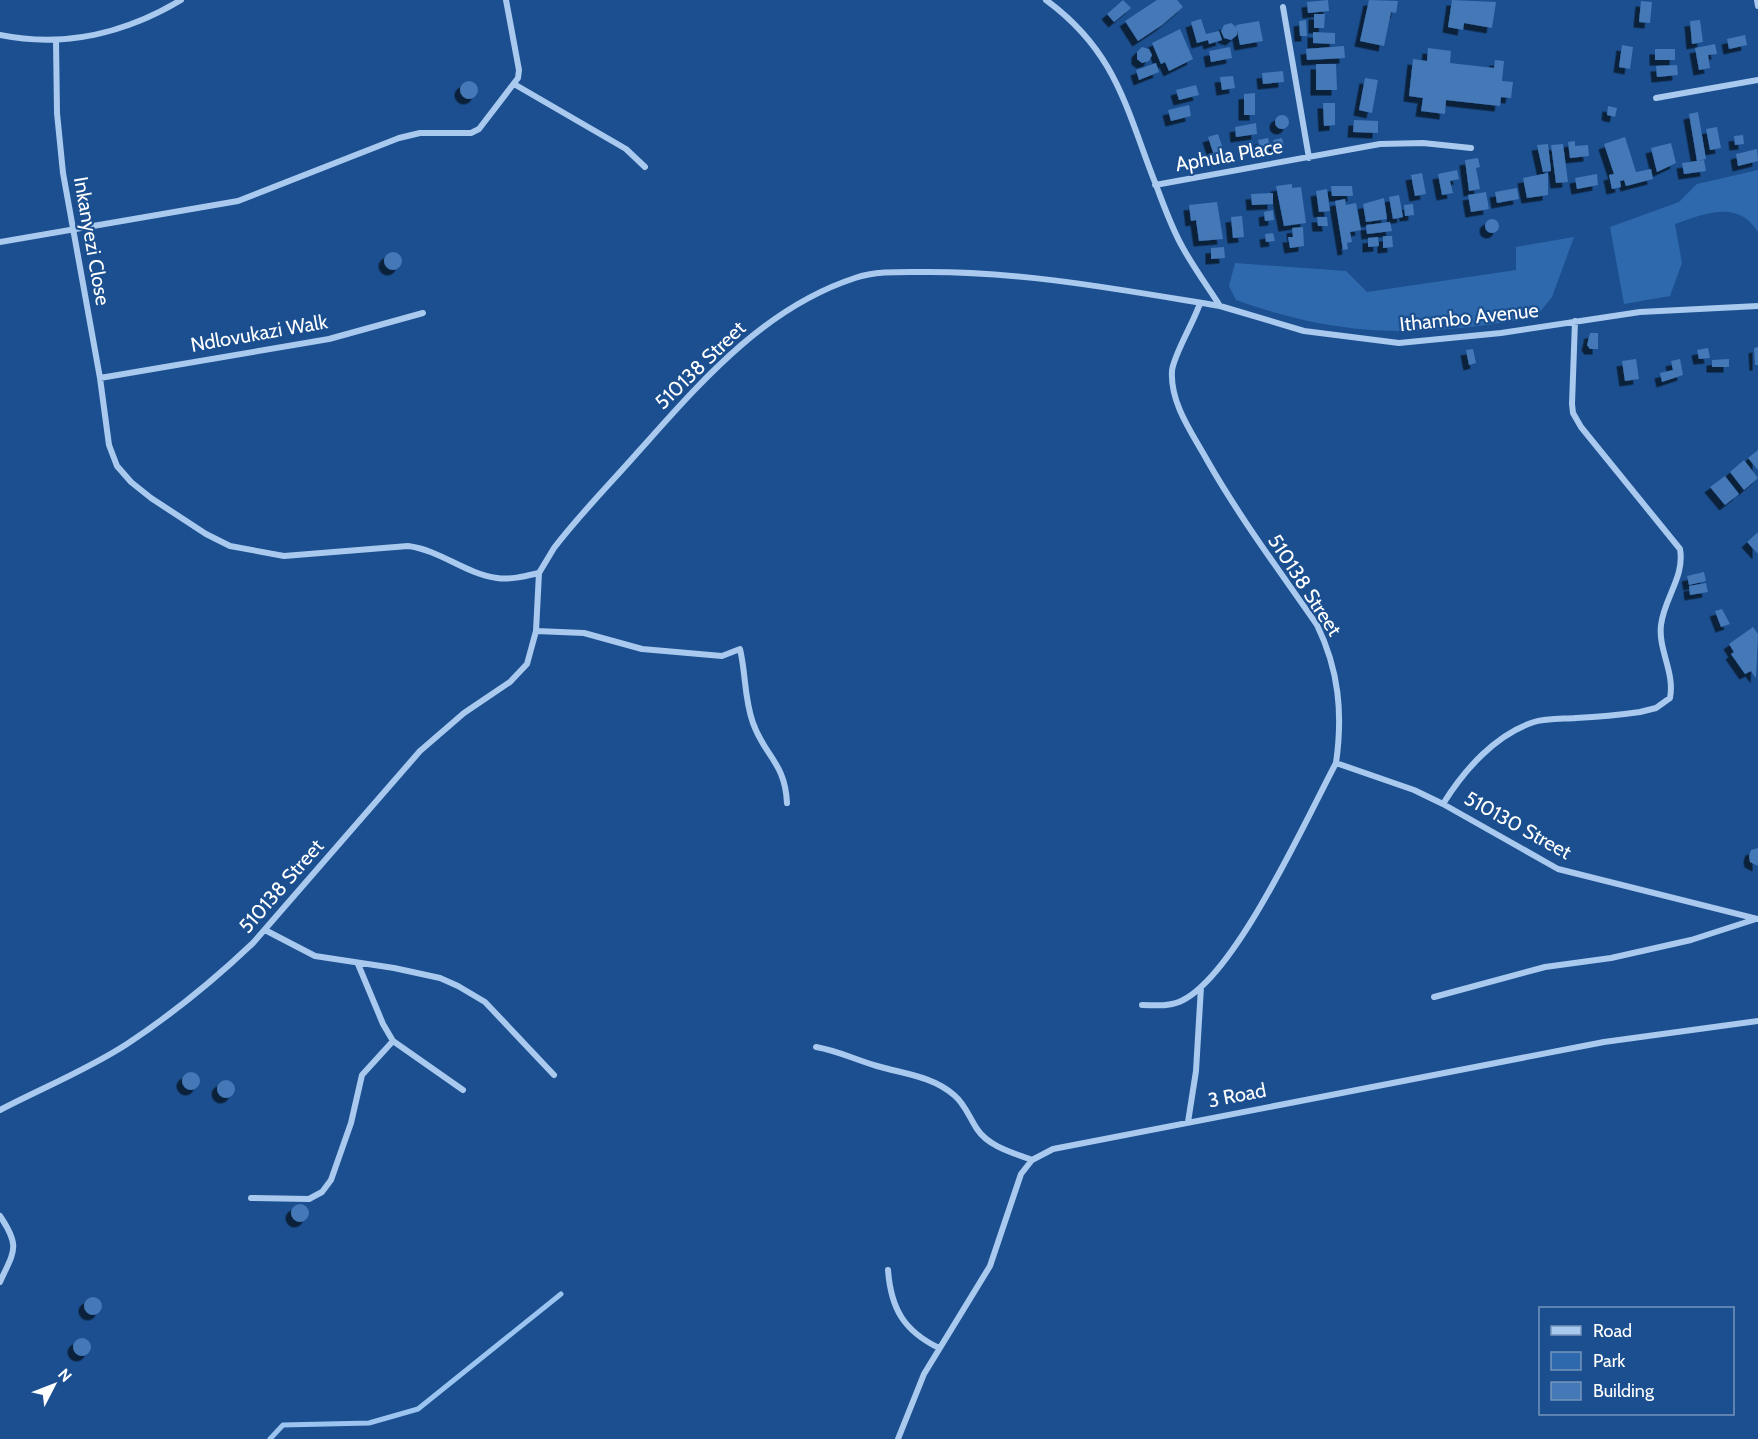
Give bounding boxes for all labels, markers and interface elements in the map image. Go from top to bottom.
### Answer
street label: Aphula Place [1174,134,1284,176]
street label: Inkanyezi Close [69,175,115,307]
street label: Ithambo Avenue [1398,298,1540,336]
street label: Ndlovukazi Walk [189,309,329,357]
street label: 510138 Street [650,316,750,414]
street label: 510138 Street [1263,530,1347,641]
street label: 510130 Street [1460,786,1576,864]
street label: 510138 Street [234,834,328,938]
street label: 3 Road [1206,1078,1268,1112]
legend [1539,1307,1734,1415]
text: Road [1593,1320,1632,1342]
text: Park [1593,1350,1626,1372]
north arrow [24,1355,84,1415]
text: N [54,1365,76,1386]
text: Building [1593,1380,1655,1402]

